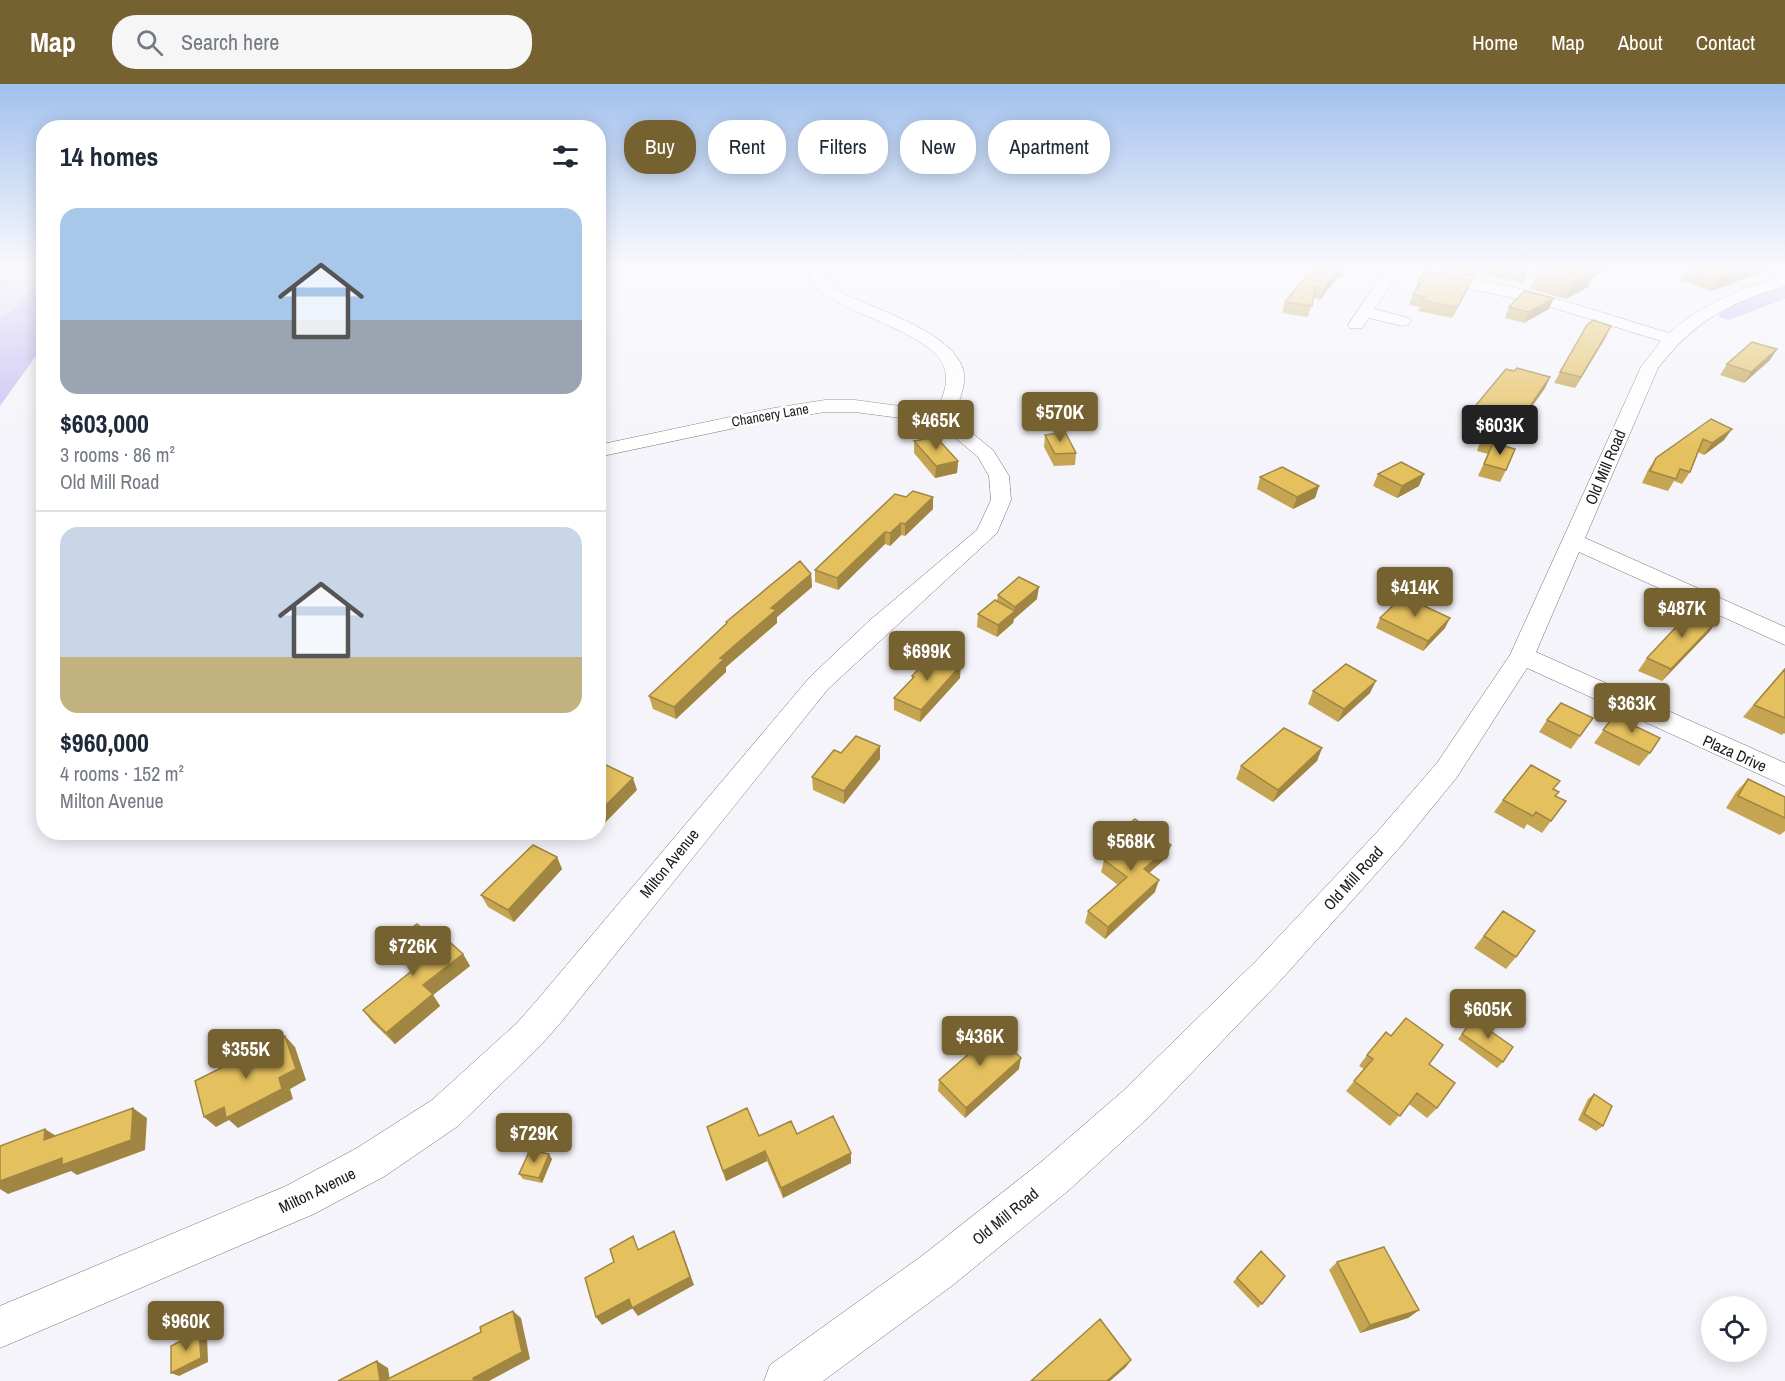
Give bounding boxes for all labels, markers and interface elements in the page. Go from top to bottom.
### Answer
search box [112,15,532,69]
text: Map [30,23,76,61]
icon: search [133,26,166,59]
text: Search here [181,27,279,57]
text: Home [1472,28,1518,57]
text: Map [1551,28,1585,57]
text: About [1618,28,1663,57]
text: Contact [1696,28,1755,57]
chip: Buy [624,120,696,174]
chip: Rent [708,120,786,174]
chip: Filters [798,120,888,174]
chip: New [900,120,976,174]
chip: Apartment [988,120,1110,174]
text: 14 homes [60,139,158,174]
icon: filters [549,140,582,173]
icon: home [267,247,375,355]
pin: $570K [1018,392,1102,443]
text: $570K [1036,398,1084,425]
street label: Chancery Lane [730,399,810,431]
pin: $465K [894,400,978,451]
pin: $603K [1458,405,1542,456]
text: $603,000 [60,406,149,441]
text: $465K [912,406,960,433]
text: $603K [1476,411,1524,438]
street label: Old Mill Road [1579,426,1631,508]
text: 3 rooms · 86 m² [60,441,175,468]
text: Old Mill Road [60,468,159,495]
icon: home [267,566,375,674]
pin: $414K [1373,567,1457,618]
text: $414K [1391,573,1439,600]
pin: $487K [1640,588,1724,639]
text: $487K [1658,594,1706,621]
pin: $699K [885,631,969,682]
text: $699K [903,637,951,664]
pin: $363K [1590,683,1674,734]
text: $363K [1608,689,1656,716]
text: $960,000 [60,725,149,760]
street label: Plaza Drive [1700,729,1770,777]
text: 4 rooms · 152 m² [60,760,184,787]
text: Milton Avenue [60,787,164,814]
pin: $568K [1089,821,1173,872]
street label: Milton Avenue [634,824,704,902]
text: $568K [1107,827,1155,854]
street label: Old Mill Road [1318,841,1388,915]
pin: $726K [371,926,455,977]
text: $726K [389,932,437,959]
pin: $605K [1446,989,1530,1040]
text: $605K [1464,995,1512,1022]
pin: $436K [938,1016,1022,1067]
text: $436K [956,1022,1004,1049]
pin: $355K [204,1029,288,1080]
text: $355K [222,1035,270,1062]
pin: $729K [492,1113,576,1164]
text: $729K [510,1119,558,1146]
street label: Milton Avenue [275,1162,359,1218]
street label: Old Mill Road [967,1182,1043,1250]
map controls [1701,1296,1767,1362]
button: locate [1701,1296,1767,1362]
pin: $960K [144,1301,228,1352]
text: $960K [162,1307,210,1334]

